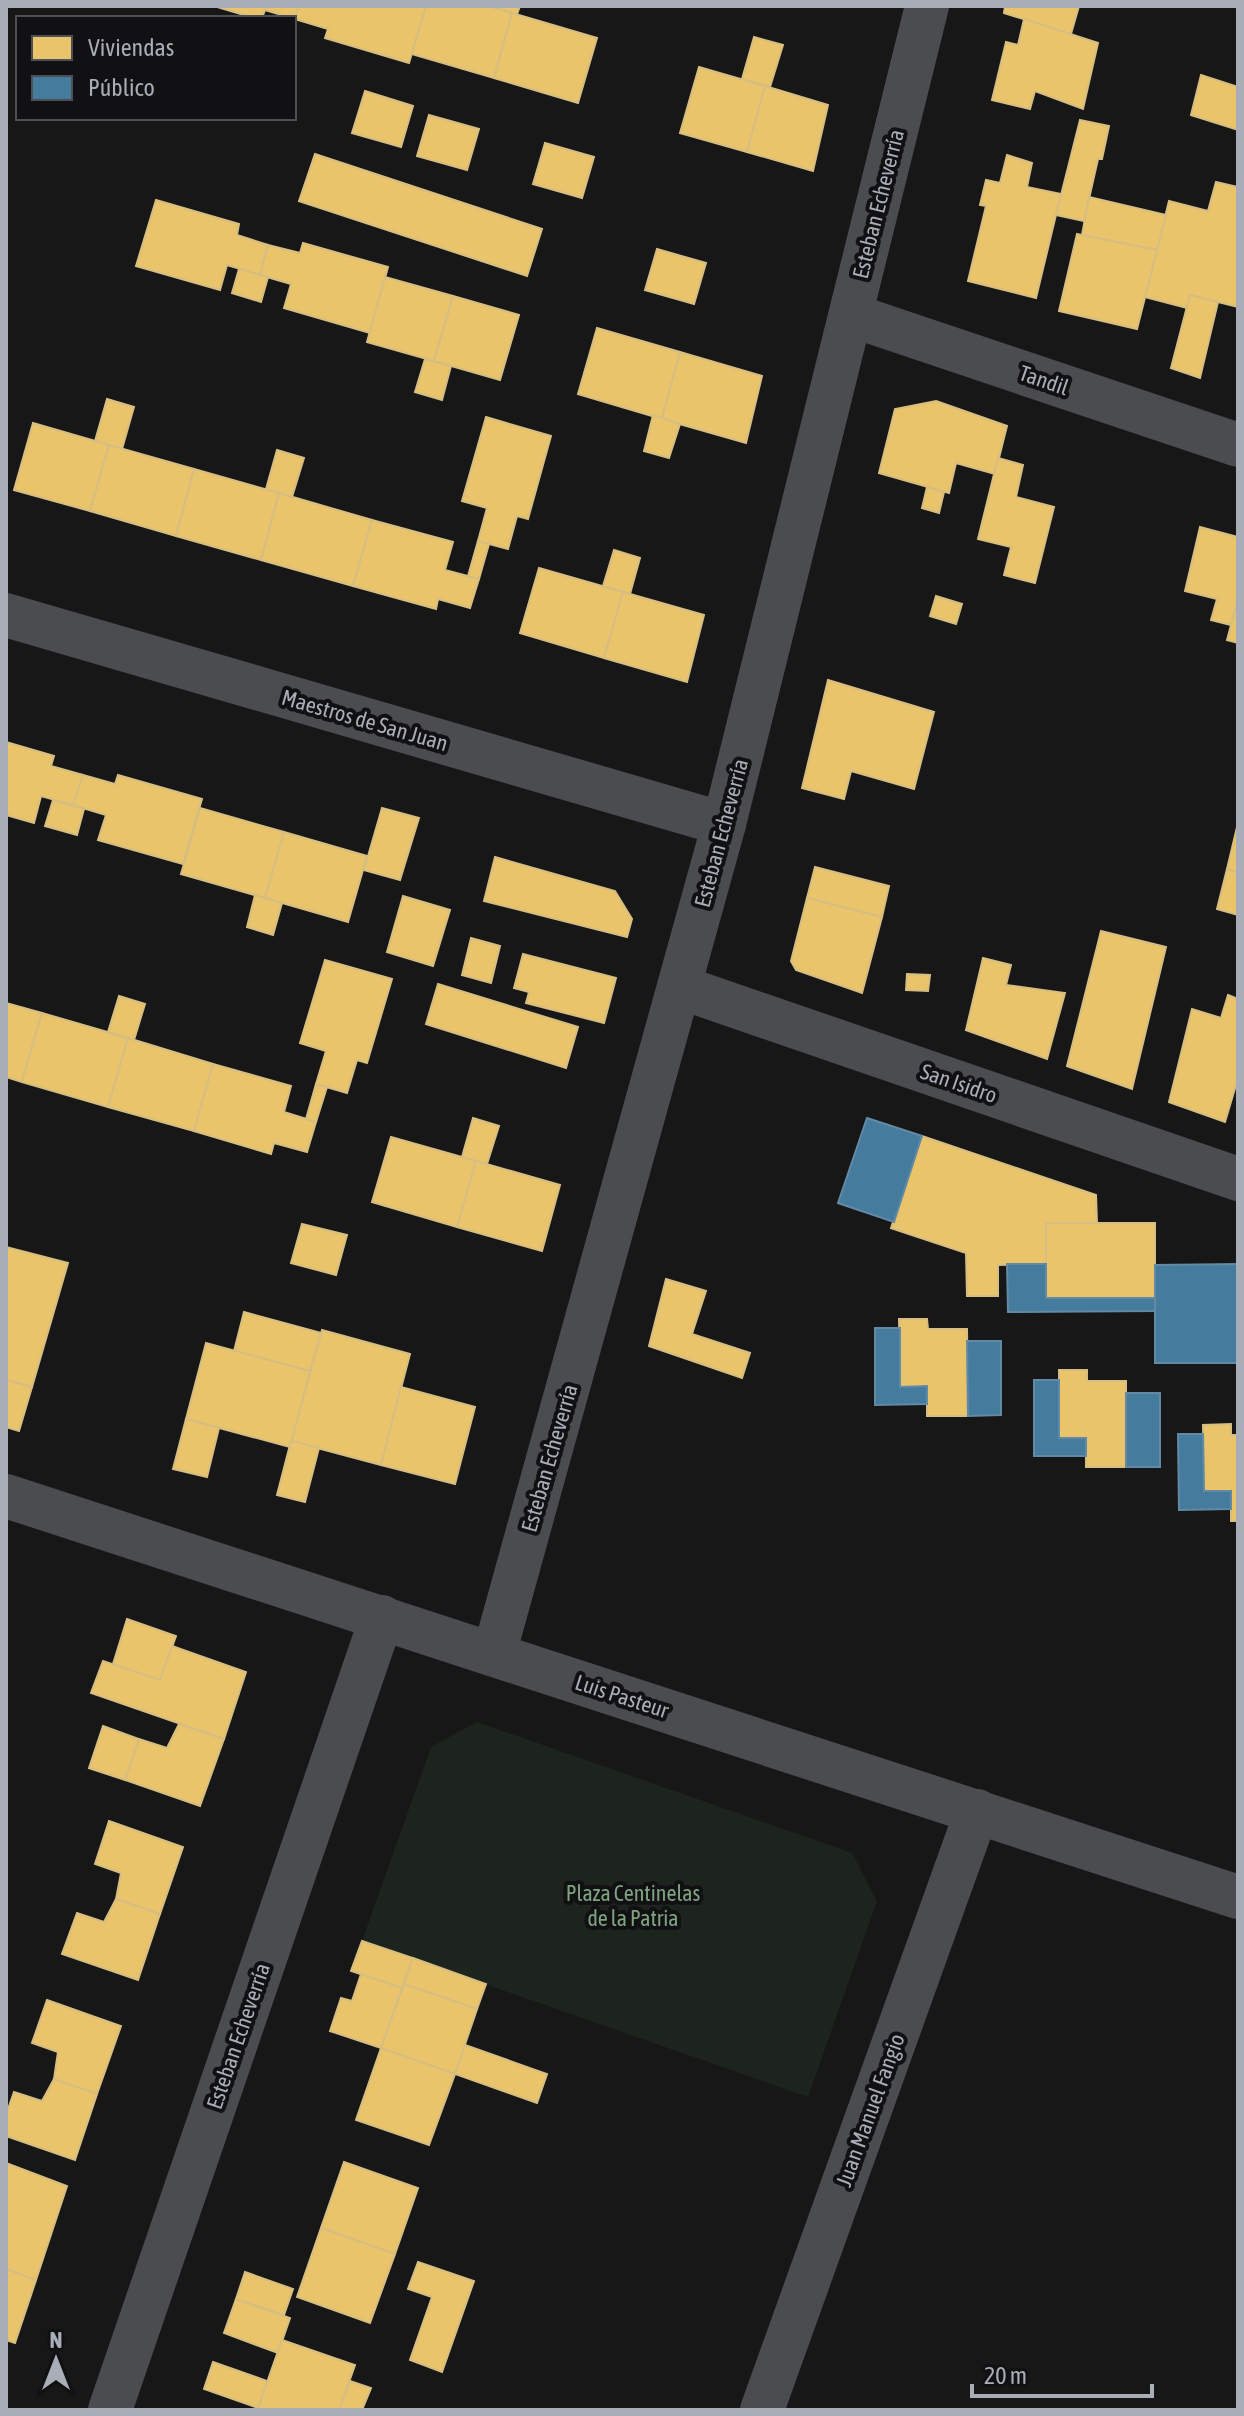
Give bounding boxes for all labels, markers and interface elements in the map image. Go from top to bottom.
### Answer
legend [16,16,296,120]
text: Viviendas [88,34,174,61]
text: Público [88,74,155,101]
street label: Esteban Echeverría [847,127,909,281]
street label: Tandil [1016,360,1072,401]
street label: Maestros de San Juan [279,684,451,756]
street label: Esteban Echeverría [689,756,753,910]
street label: San Isidro [917,1058,1001,1108]
street label: Esteban Echeverría [515,1381,583,1535]
street label: Luis Pasteur [572,1669,672,1723]
park label: Plaza Centinelas de la Patria [566,1880,700,1931]
street label: Esteban Echeverría [201,1960,275,2112]
street label: Juan Manuel Fangio [830,2030,910,2190]
north arrow [16,2320,96,2400]
text: N [50,2327,62,2353]
scale bar [972,2348,1152,2398]
text: 20 m [984,2362,1027,2389]

